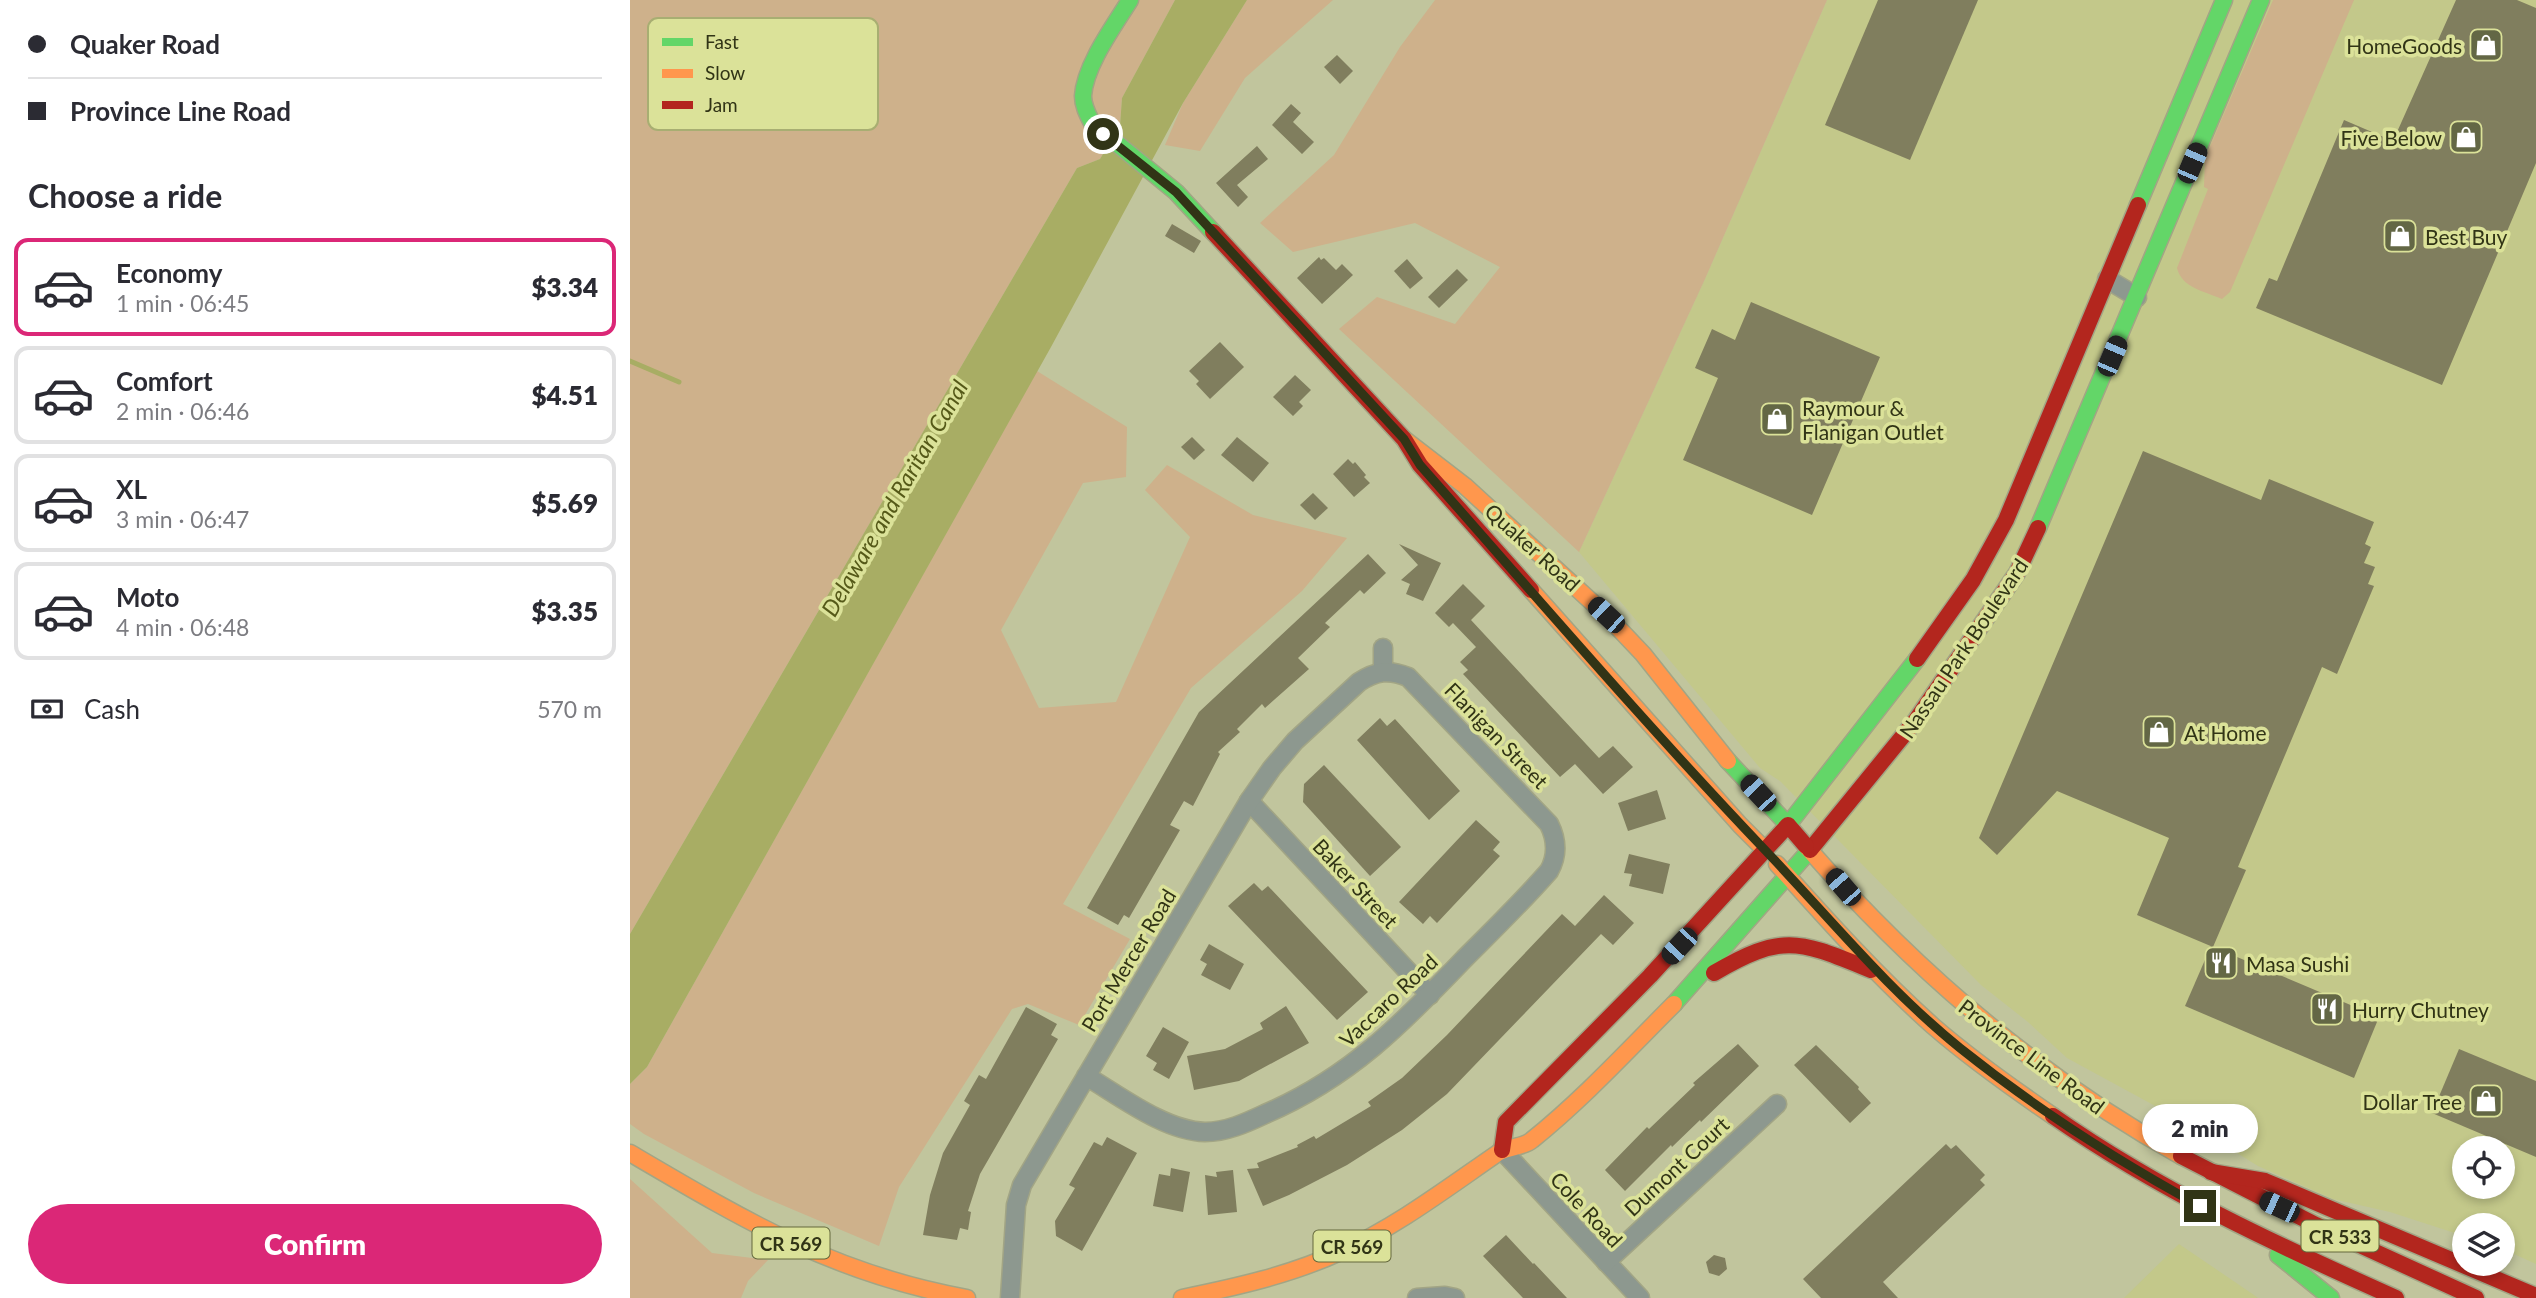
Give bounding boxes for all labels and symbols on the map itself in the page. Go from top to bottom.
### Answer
legend [648,18,878,130]
shop icon: HomeGoods [2467,26,2505,64]
text: Fast [705,30,739,53]
place label: HomeGoods [2346,33,2462,58]
text: Slow [705,61,745,84]
text: Jam [705,93,738,116]
route start [1087,118,1119,150]
shop icon: Five Below [2447,118,2485,156]
place label: Five Below [2340,125,2442,150]
car [2175,140,2210,186]
shop icon: Best Buy [2381,217,2419,255]
place label: Best Buy [2425,224,2508,249]
car [2095,333,2130,379]
water label: Delaware and Raritan Canal [815,375,973,621]
place label: Raymour & Flanigan Outlet [1802,395,1944,444]
shop icon: Raymour & Flanigan Outlet [1758,400,1796,438]
street label: Quaker Road [1480,498,1586,596]
street label: Nassau Park Boulevard [1894,553,2032,743]
car [1584,593,1629,637]
street label: Flanigan Street [1440,677,1554,794]
shop icon: At Home [2140,713,2178,751]
place label: At Home [2184,720,2266,745]
car [1736,770,1781,816]
street label: Baker Street [1308,833,1404,933]
car [1822,864,1865,910]
street label: Port Mercer Road [1076,884,1180,1036]
car [1657,923,1702,969]
restaurant icon: Masa Sushi [2202,944,2240,982]
street label: Vaccaro Road [1334,948,1442,1052]
place label: Masa Sushi [2246,951,2349,976]
restaurant icon: Hurry Chutney [2308,990,2346,1028]
street label: Province Line Road [1954,993,2110,1119]
place label: Hurry Chutney [2352,997,2489,1022]
shop icon: Dollar Tree [2467,1082,2505,1120]
place label: Dollar Tree [2362,1089,2462,1114]
callout: 2 min [2142,1104,2258,1154]
street label: Dumont Court [1619,1111,1734,1221]
street label: Cole Road [1546,1166,1628,1252]
car [2256,1189,2303,1225]
route end [2184,1190,2216,1222]
road number: CR 533 [2302,1220,2378,1252]
road number: CR 569 [752,1228,830,1259]
road number: CR 569 [1314,1230,1390,1262]

